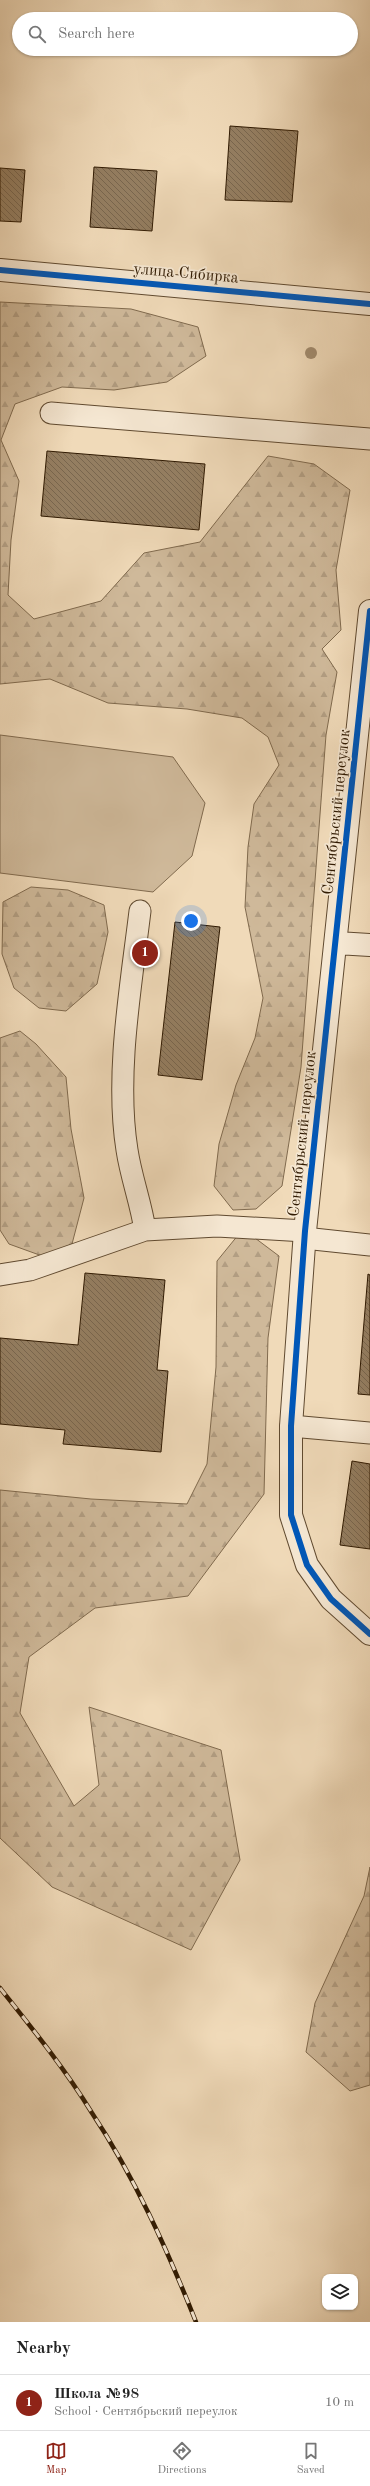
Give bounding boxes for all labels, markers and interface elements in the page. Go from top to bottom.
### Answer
search box [12,12,358,56]
icon: search [26,23,48,45]
text: Search here [58,27,135,42]
street label: улица Сибирка [133,261,239,287]
street label: Сентябрьский переулок [320,728,354,896]
your location [181,911,201,931]
pin: 1 [132,938,158,968]
street label: Сентябрьский переулок [286,1050,320,1218]
map controls [322,2274,358,2310]
button: layers [322,2274,358,2310]
text: Nearby [16,2340,71,2357]
text: Школа №98 [54,2387,139,2402]
text: 1 [25,2396,33,2409]
text: 10 m [325,2396,354,2409]
text: School · Сентябрьский переулок [54,2405,237,2418]
tab: Map [45,2440,67,2478]
tab: Directions [158,2440,206,2478]
tab: Saved [297,2440,325,2478]

